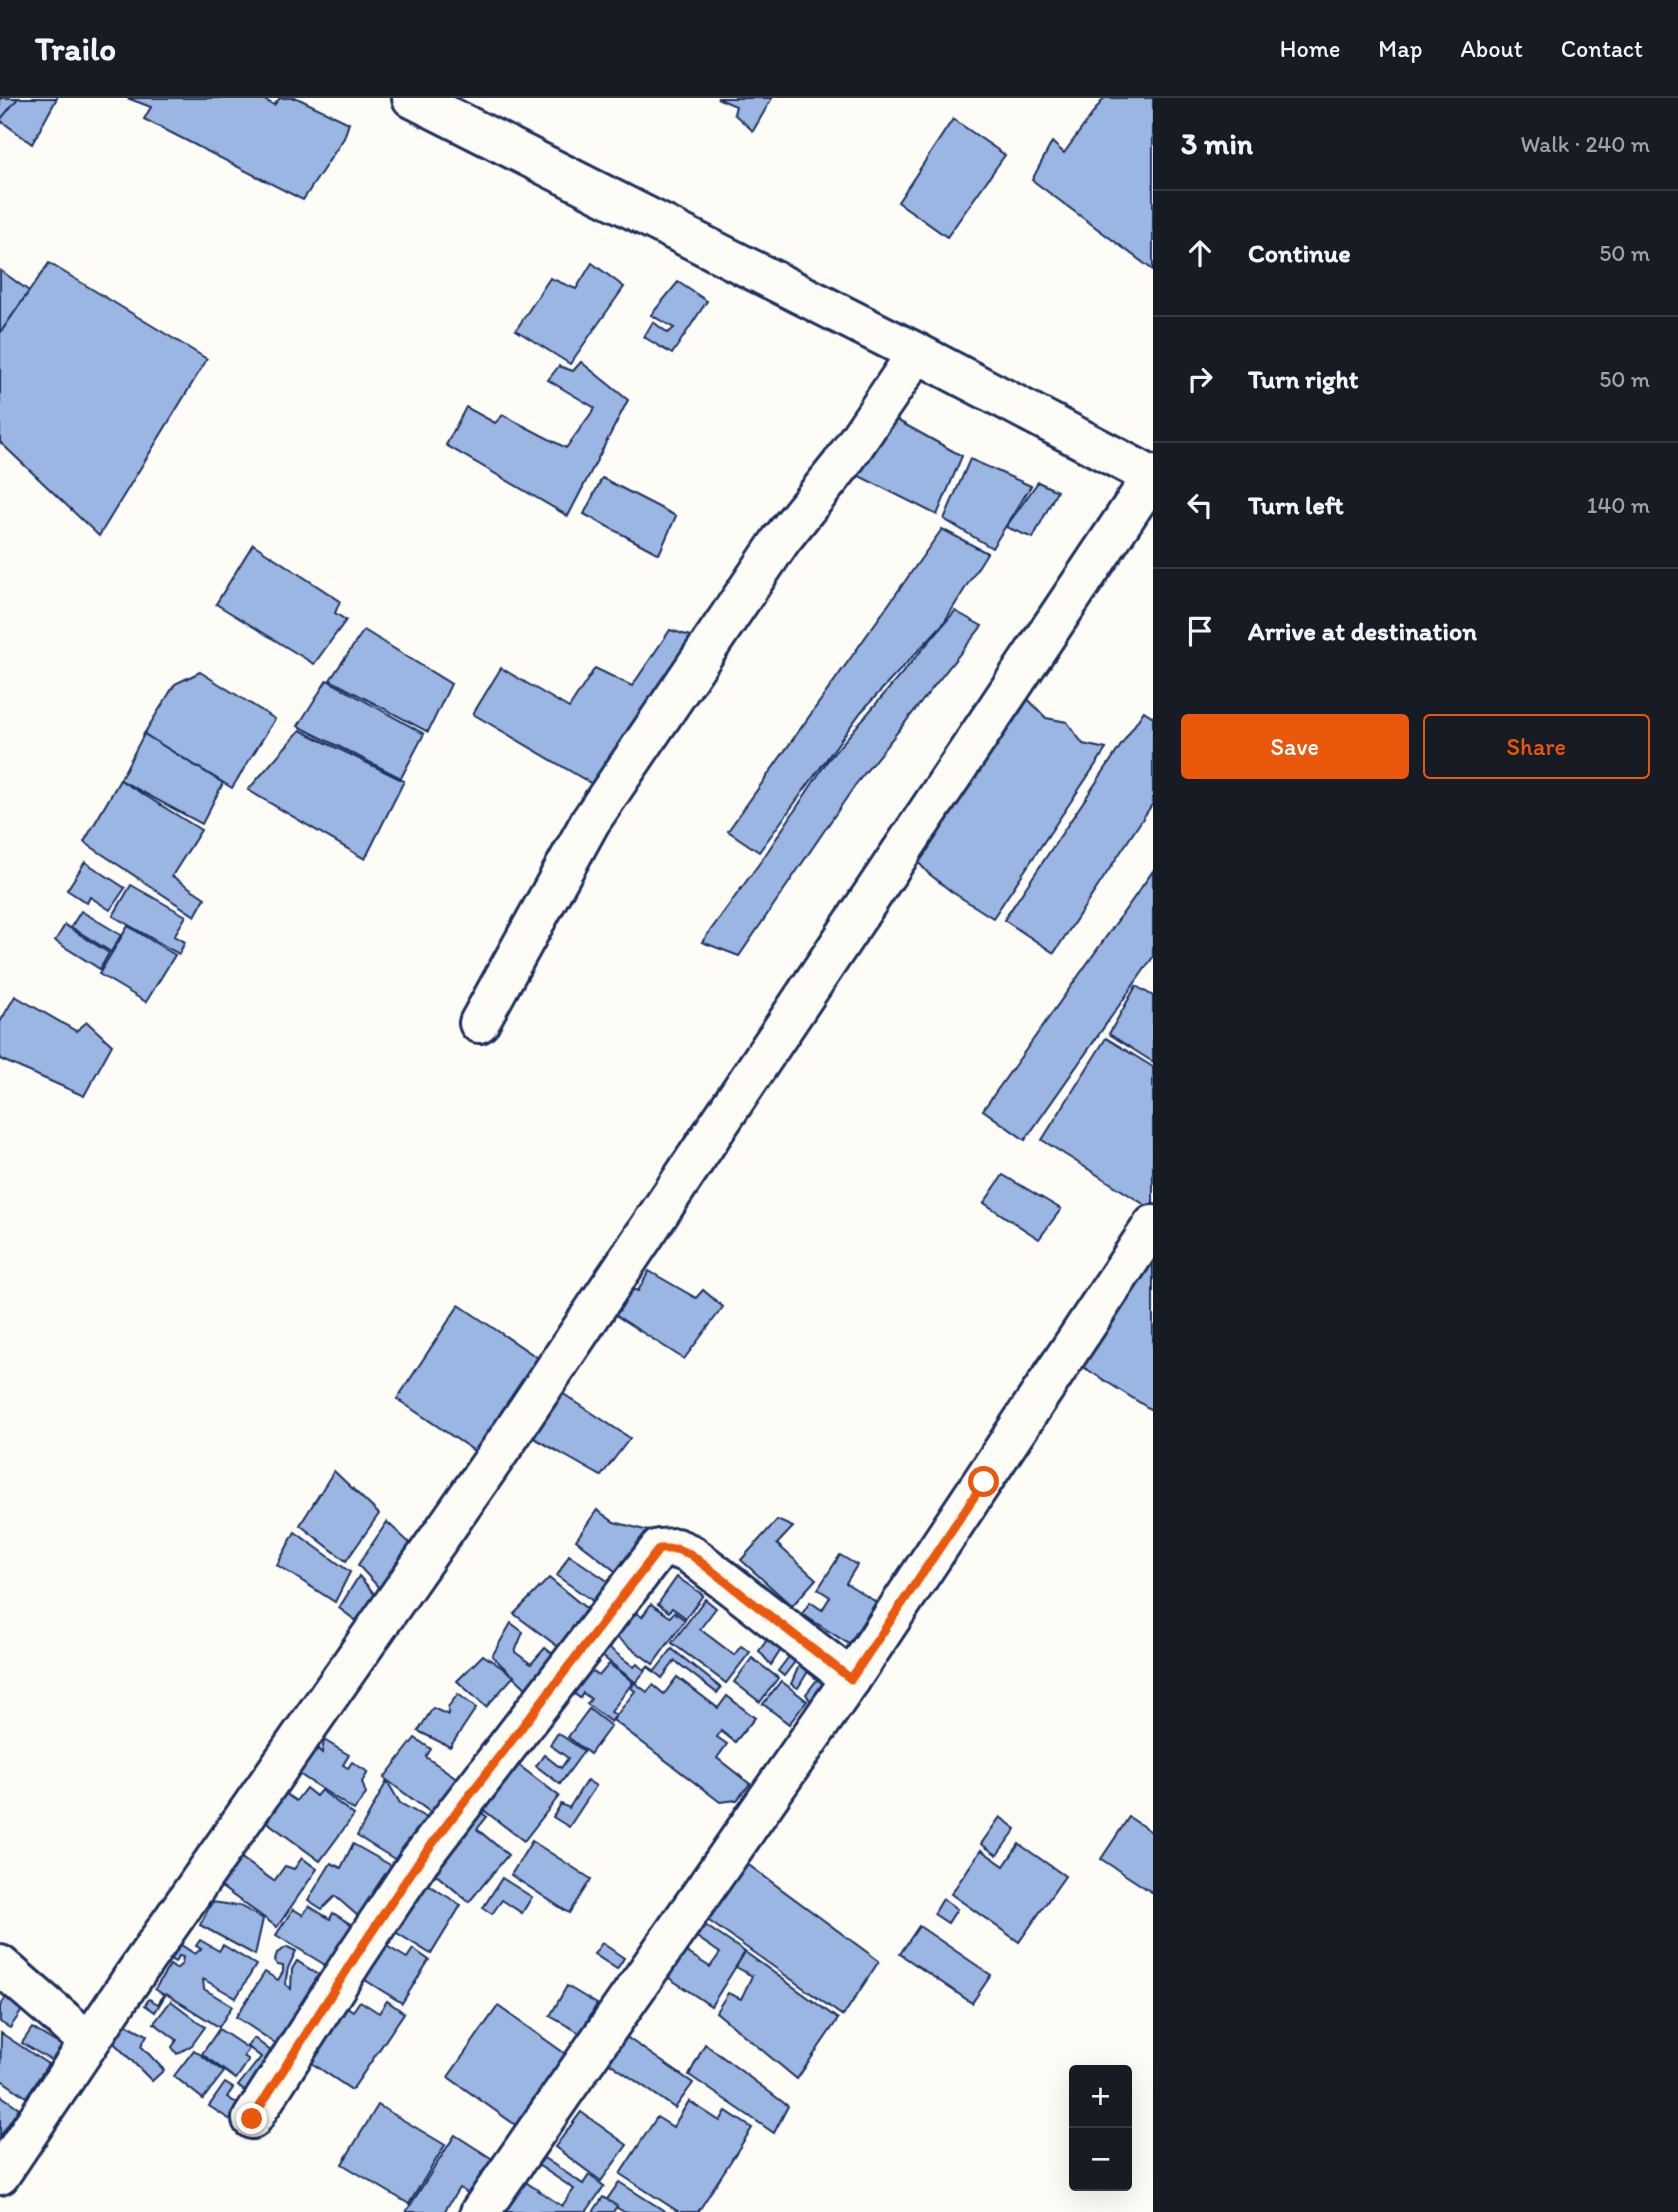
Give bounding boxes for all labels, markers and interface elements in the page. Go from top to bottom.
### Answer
text: Trailo [35,29,116,68]
text: Home [1280,34,1340,63]
text: Map [1378,34,1422,63]
text: About [1460,34,1523,63]
text: Contact [1561,34,1643,63]
text: 3 min [1181,125,1253,162]
text: Walk · 240 m [1520,130,1650,158]
icon: ahead [1181,234,1219,272]
text: Continue [1248,237,1351,269]
text: 50 m [1599,239,1650,267]
icon: right [1181,360,1219,398]
text: Turn right [1248,363,1359,395]
text: 50 m [1599,365,1650,393]
icon: left [1181,486,1219,524]
text: Turn left [1248,489,1344,521]
text: 140 m [1587,491,1650,519]
icon: arrive [1181,612,1219,650]
text: Arrive at destination [1248,615,1477,647]
button: Save [1181,714,1409,779]
button: Share [1423,714,1650,779]
route start [968,1466,999,1497]
map controls [1069,2065,1132,2191]
button: + [1069,2065,1132,2128]
route end [236,2103,267,2134]
button: − [1069,2128,1132,2191]

